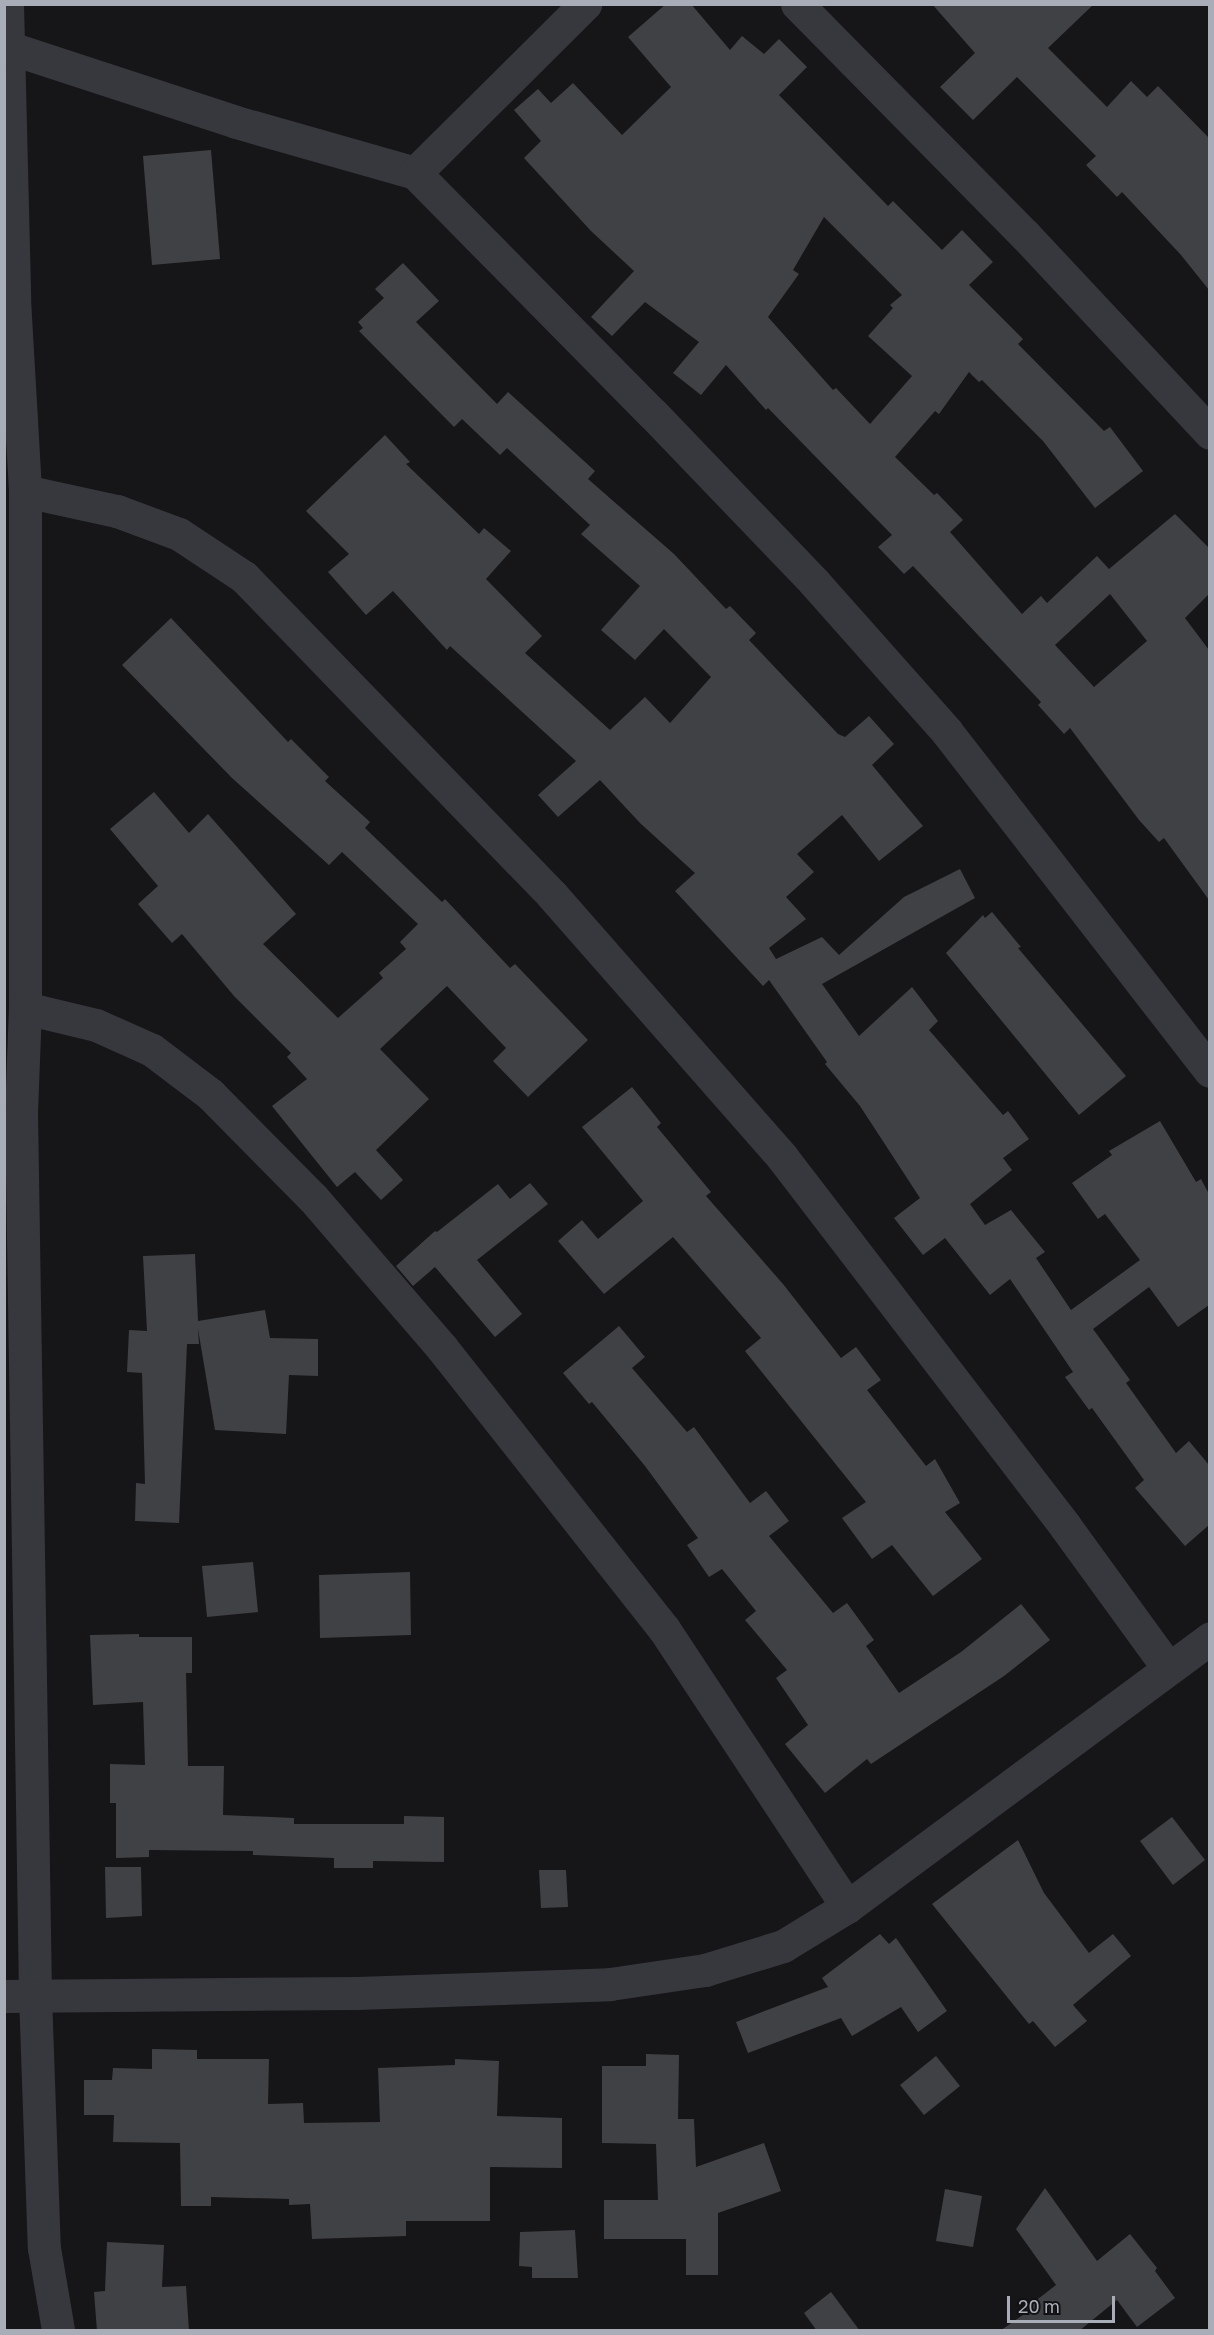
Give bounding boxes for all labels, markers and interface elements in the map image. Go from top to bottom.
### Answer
scale bar [1010,2284,1118,2322]
text: 20 m [1018,2295,1060,2317]

